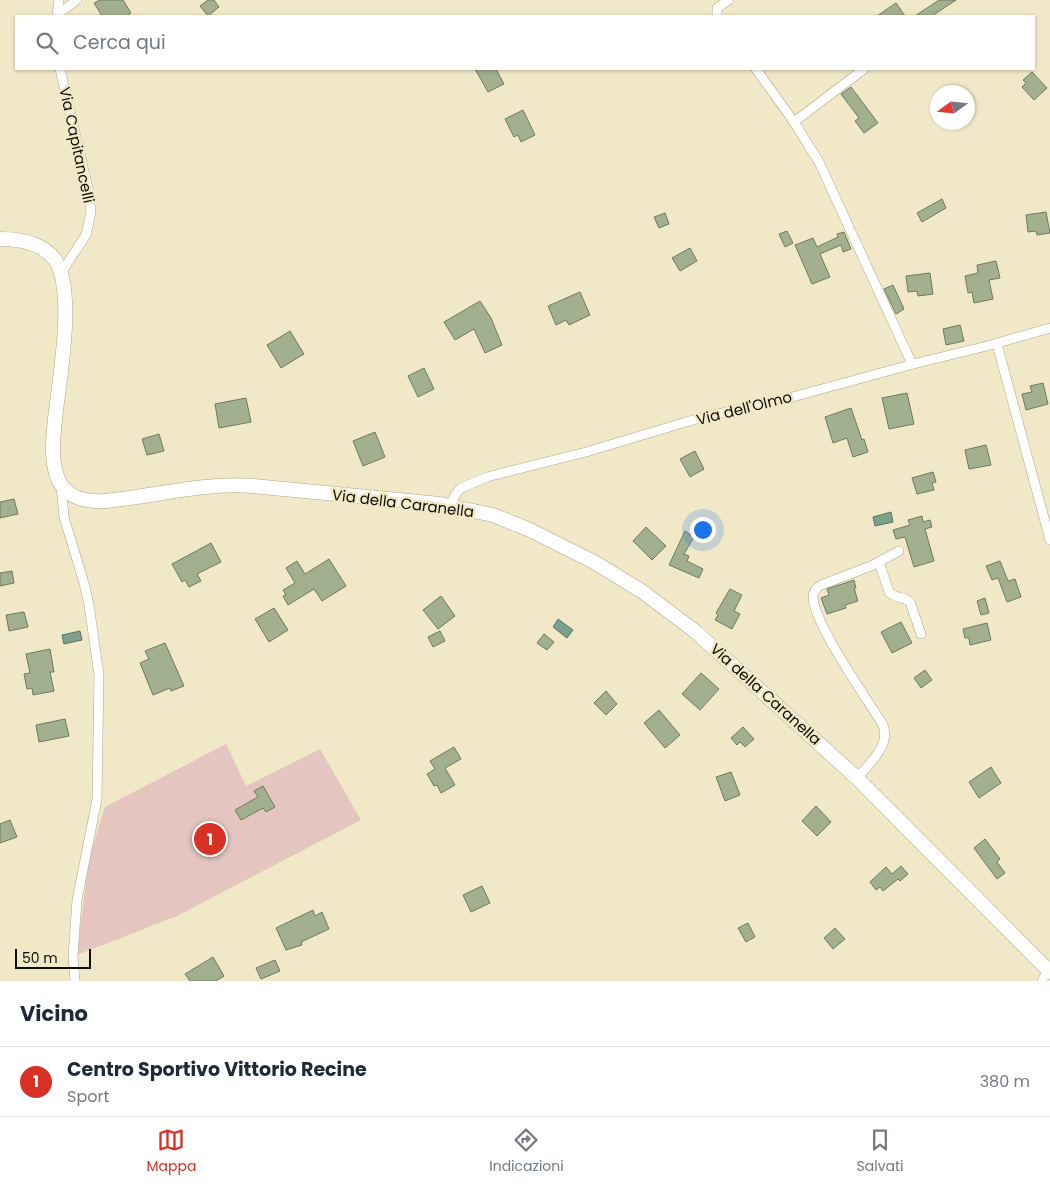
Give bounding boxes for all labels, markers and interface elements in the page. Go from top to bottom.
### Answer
search box [15,15,1035,70]
icon: search [33,29,61,57]
text: Cerca qui [73,29,166,56]
street label: Via Capitancelli [54,85,100,205]
north arrow [930,85,975,130]
street label: Via dell'Olmo [694,386,794,430]
street label: Via della Caranella [331,484,475,522]
your location [690,517,716,543]
street label: Via della Caranella [706,638,826,750]
pin: 1 [194,820,226,858]
scale bar [15,946,91,969]
text: 50 m [22,948,58,968]
text: Vicino [20,999,88,1028]
text: Centro Sportivo Vittorio Recine [67,1056,367,1083]
text: 1 [33,1070,39,1093]
text: 380 m [980,1070,1030,1093]
text: Sport [67,1085,109,1108]
tab: Mappa [146,1126,196,1177]
tab: Indicazioni [489,1126,564,1177]
tab: Salvati [857,1126,904,1177]

